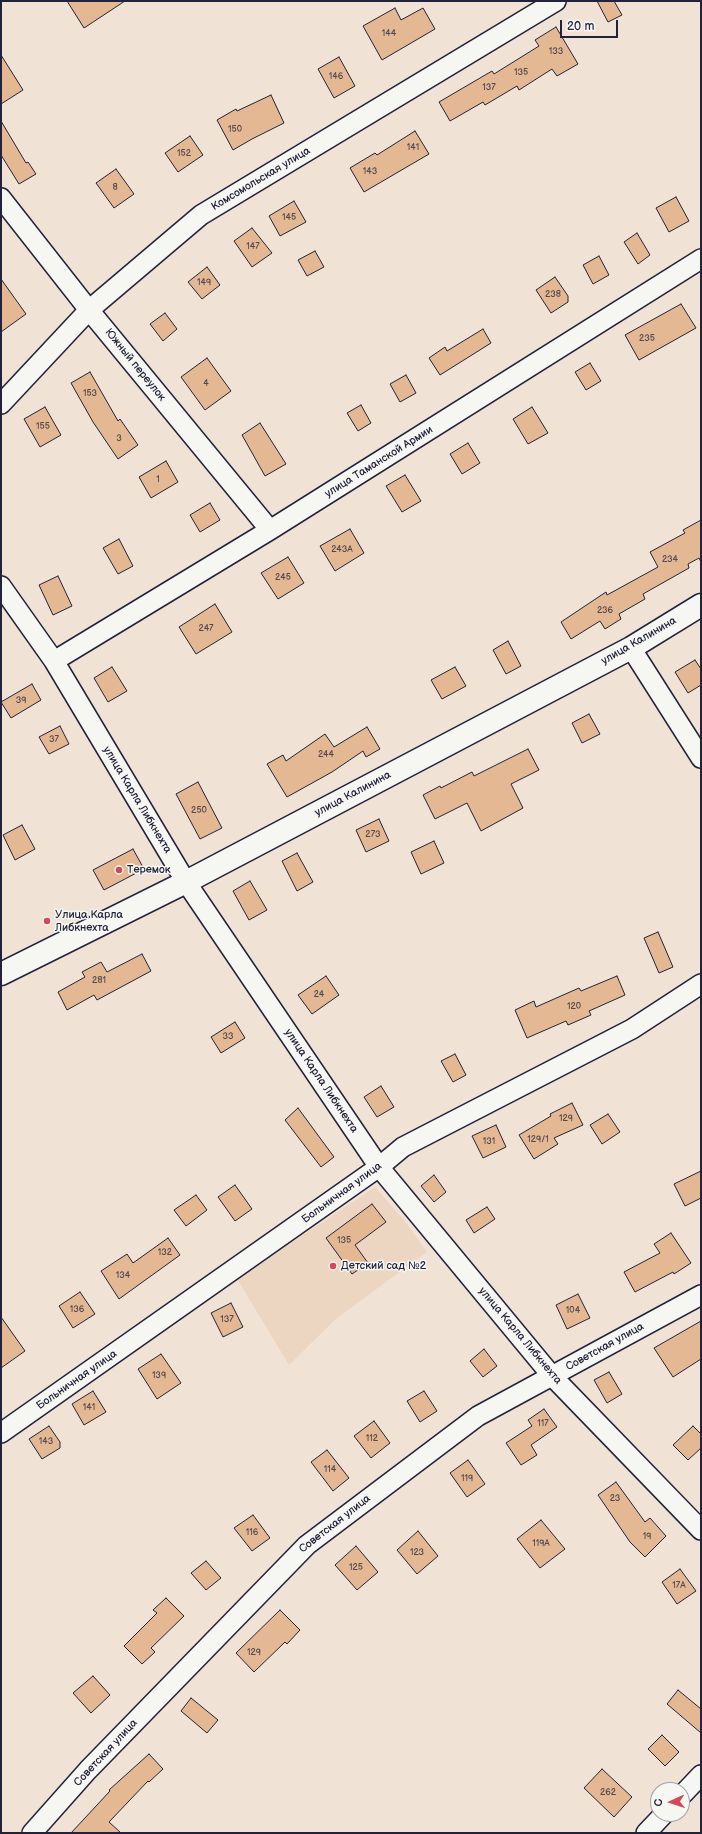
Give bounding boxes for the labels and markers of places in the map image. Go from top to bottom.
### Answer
place label: Теремок [127,863,171,877]
marker: Теремок [114,865,124,875]
place label: Улица Карла Либкнехта [55,908,123,934]
marker: Улица Карла Либкнехта [42,916,52,926]
place label: Детский сад №2 [341,1259,426,1273]
marker: Детский сад №2 [328,1261,338,1271]

